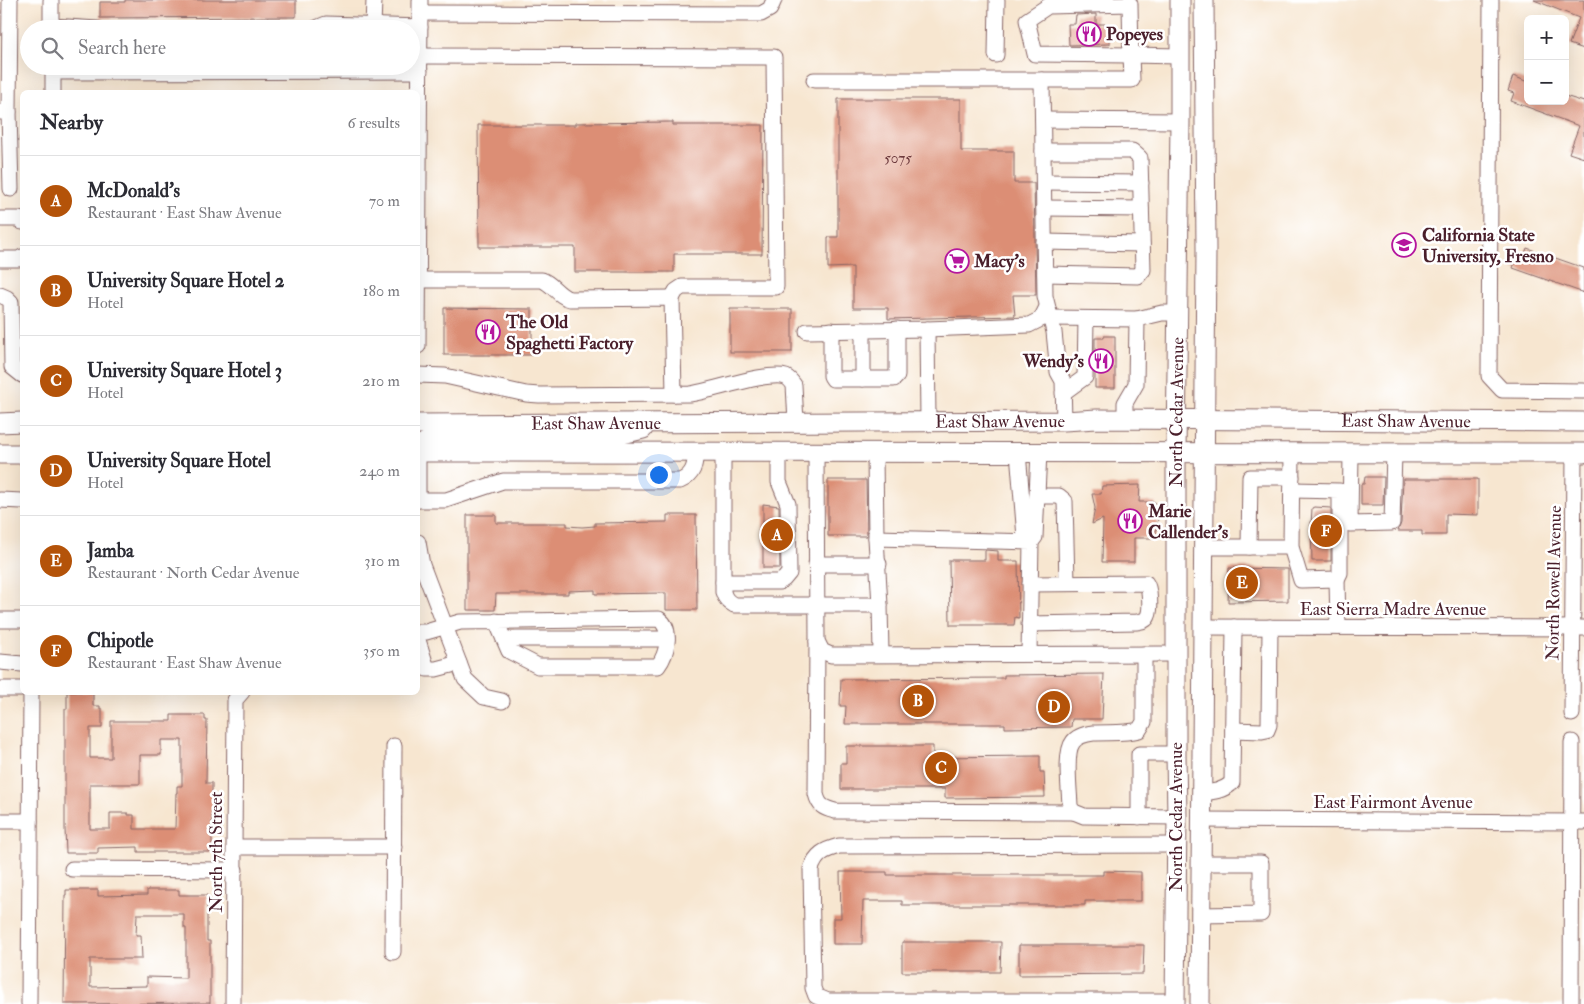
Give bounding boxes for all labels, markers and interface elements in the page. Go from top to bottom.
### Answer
map controls [1524,15,1569,105]
button: + [1524,15,1569,60]
search box [20,20,420,75]
restaurant icon: Popeyes [1076,21,1102,47]
place label: Popeyes [1106,23,1163,46]
icon: search [38,34,66,62]
text: Search here [78,36,166,60]
button: − [1524,60,1569,105]
text: Nearby [40,109,103,136]
text: 6 results [348,113,400,133]
house number: 5075 [884,149,912,168]
text: McDonald's [87,179,180,203]
text: A [51,191,61,211]
text: 70 m [369,191,400,211]
text: Restaurant · East Shaw Avenue [87,203,282,223]
place label: California State University, Fresno [1422,224,1554,268]
school or university icon: California State University, Fresno [1391,232,1417,258]
supermarket icon: Macy's [944,248,970,274]
place label: Macy's [973,250,1025,273]
text: University Square Hotel 2 [87,269,284,293]
text: B [51,281,61,301]
text: 180 m [363,281,400,301]
text: Hotel [87,293,124,313]
place label: The Old Spaghetti Factory [505,311,634,355]
restaurant icon: The Old Spaghetti Factory [475,319,501,345]
street label: North Cedar Avenue [1165,336,1189,487]
restaurant icon: Wendy's [1088,348,1114,374]
place label: Wendy's [1022,350,1084,373]
text: University Square Hotel 3 [87,359,282,383]
text: C [50,371,62,391]
text: 210 m [362,371,400,391]
text: Hotel [87,383,124,403]
street label: East Shaw Avenue [935,409,1065,433]
street label: East Shaw Avenue [1341,409,1471,433]
street label: East Shaw Avenue [531,411,661,435]
text: University Square Hotel [87,449,271,473]
text: D [49,461,63,481]
text: 240 m [359,461,400,481]
your location [646,462,672,488]
text: Hotel [87,473,124,493]
place label: Marie Callender's [1147,500,1228,544]
street label: North Rowell Avenue [1541,505,1567,661]
restaurant icon: Marie Callender's [1117,508,1143,534]
pin: F [1310,512,1342,550]
pin: A [761,516,793,554]
text: Jamba [87,539,134,563]
text: E [50,551,62,571]
text: 310 m [364,551,400,571]
text: Restaurant · North Cedar Avenue [87,563,299,583]
pin: E [1226,564,1258,602]
street label: East Sierra Madre Avenue [1300,598,1487,621]
text: Chipotle [87,629,154,653]
text: F [51,641,61,661]
text: 350 m [363,641,400,661]
text: Restaurant · East Shaw Avenue [87,653,282,673]
pin: B [902,682,934,720]
pin: D [1038,688,1070,726]
street label: North Cedar Avenue [1165,742,1188,892]
pin: C [925,749,957,787]
street label: North 7th Street [205,791,228,912]
street label: East Fairmont Avenue [1313,791,1473,814]

